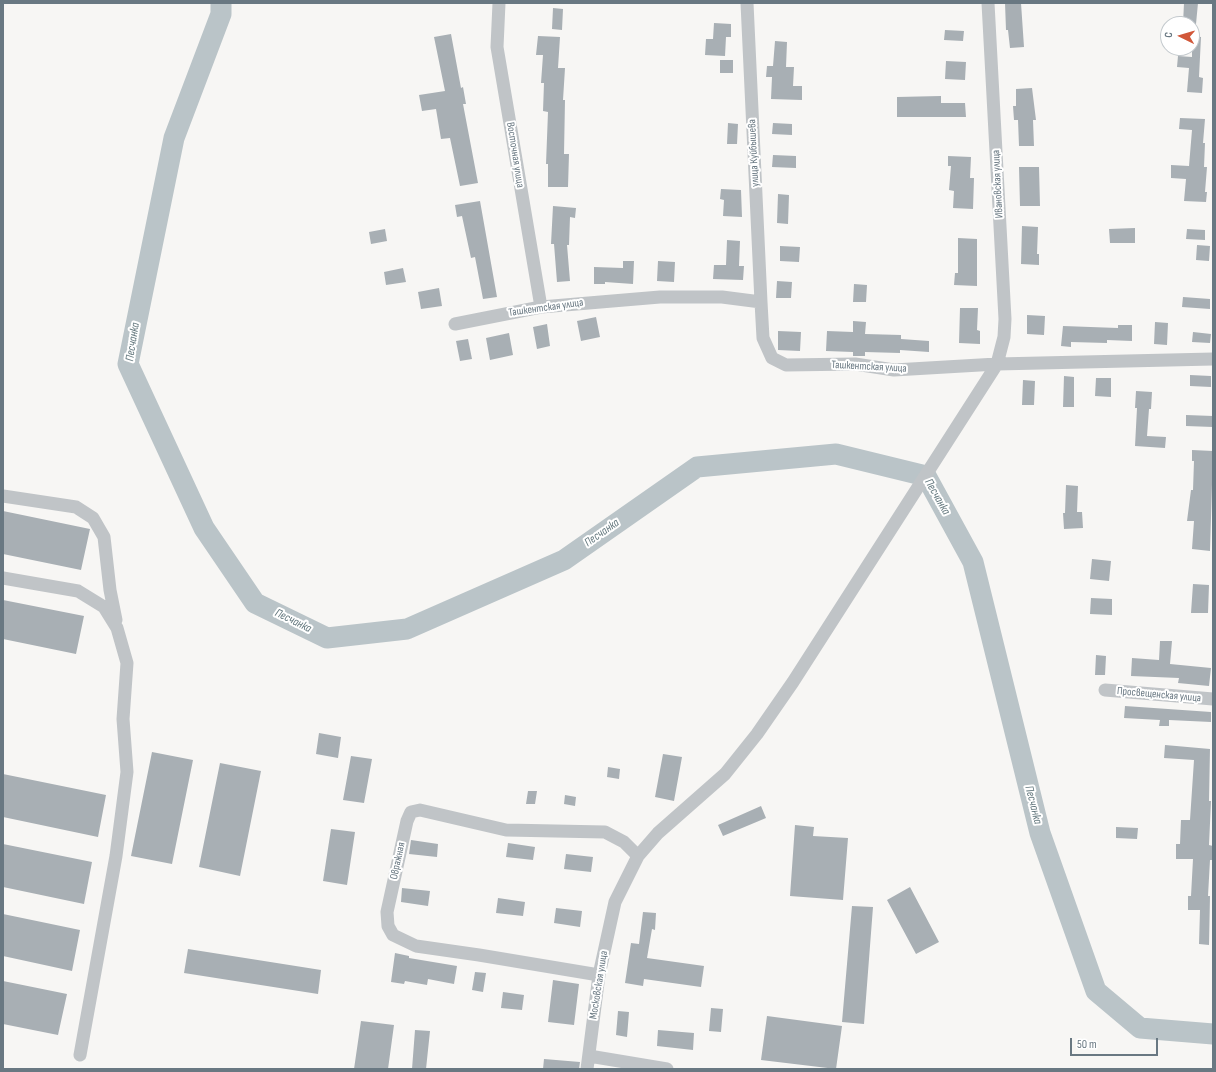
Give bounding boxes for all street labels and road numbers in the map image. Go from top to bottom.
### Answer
street label: улица Куйбышева [746,119,762,187]
street label: Восточная улица [503,121,527,189]
street label: Ивановская улица [990,150,1006,218]
street label: Ташкентская улица [508,296,584,320]
street label: Ташкентская улица [831,358,907,376]
street label: Просвещенская улица [1116,685,1202,705]
street label: Овражная [388,841,408,881]
street label: Московская улица [587,950,611,1020]

